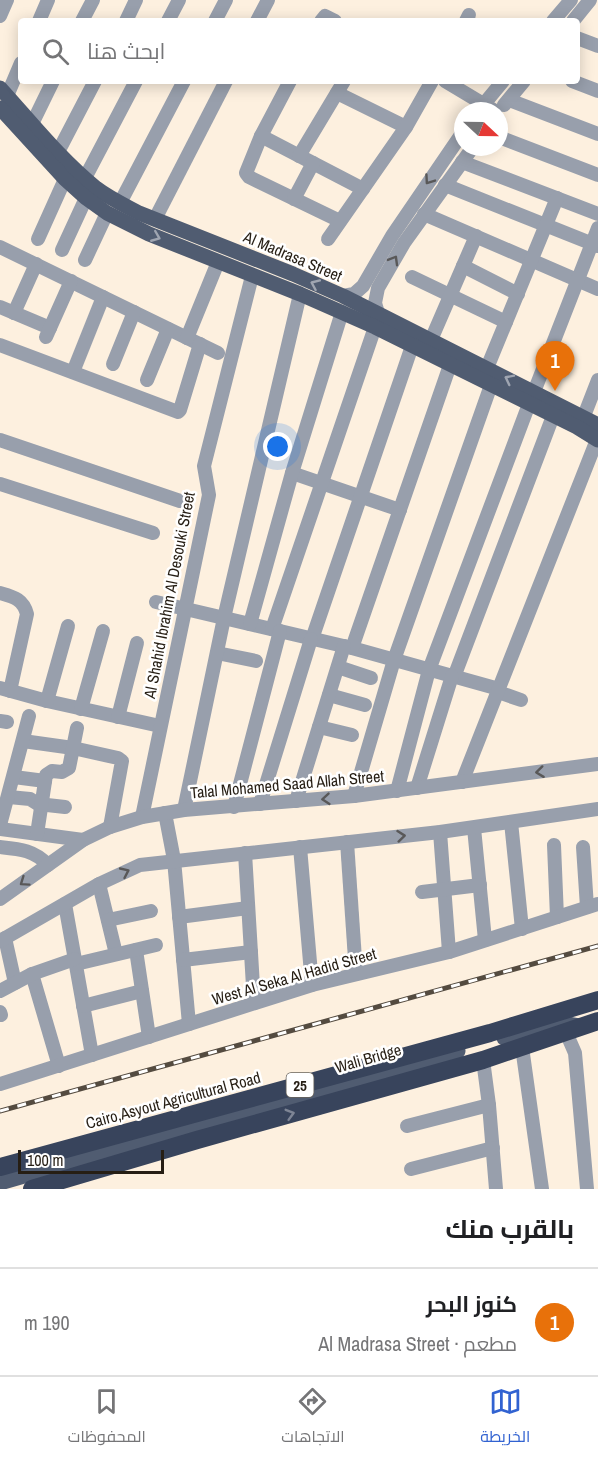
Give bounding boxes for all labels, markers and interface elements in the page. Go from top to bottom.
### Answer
search box [18,18,580,84]
icon: search [39,35,72,68]
text: ابحث هنا [87,36,166,66]
north arrow [454,102,508,156]
one-way arrow [425,173,436,184]
street label: Al Madrasa Street [239,225,346,287]
one-way arrow [150,230,161,242]
one-way arrow [387,256,398,266]
one-way arrow [310,279,321,291]
pin: 1 [536,342,574,391]
one-way arrow [504,375,515,386]
your location [263,432,292,461]
street label: Al Shahid Ibrahim Al Desouki Street [138,489,200,701]
street label: Talal Mohamed Saad Allah Street [189,765,385,803]
one-way arrow [535,765,545,778]
one-way arrow [321,792,330,805]
one-way arrow [396,830,405,843]
one-way arrow [118,868,129,880]
one-way arrow [19,875,30,886]
street label: West Al Seka Al Hadid Street [209,942,379,1010]
street label: Wali Bridge [332,1038,404,1078]
street label: Cairo,Asyout Agricultural Road [83,1066,263,1134]
road number: 25 [286,1073,314,1097]
one-way arrow [285,1108,295,1121]
scale bar [18,1147,164,1174]
text: 100 m [27,1149,63,1171]
text: بالقرب منك [445,1211,574,1246]
text: كنوز البحر [426,1289,517,1319]
text: 190 m [24,1309,70,1336]
text: 1 [550,1309,559,1336]
text: مطعم · Al Madrasa Street [318,1330,517,1357]
tab: المحفوظات [68,1385,146,1451]
tab: الاتجاهات [281,1385,345,1451]
tab: الخريطة [480,1385,530,1451]

